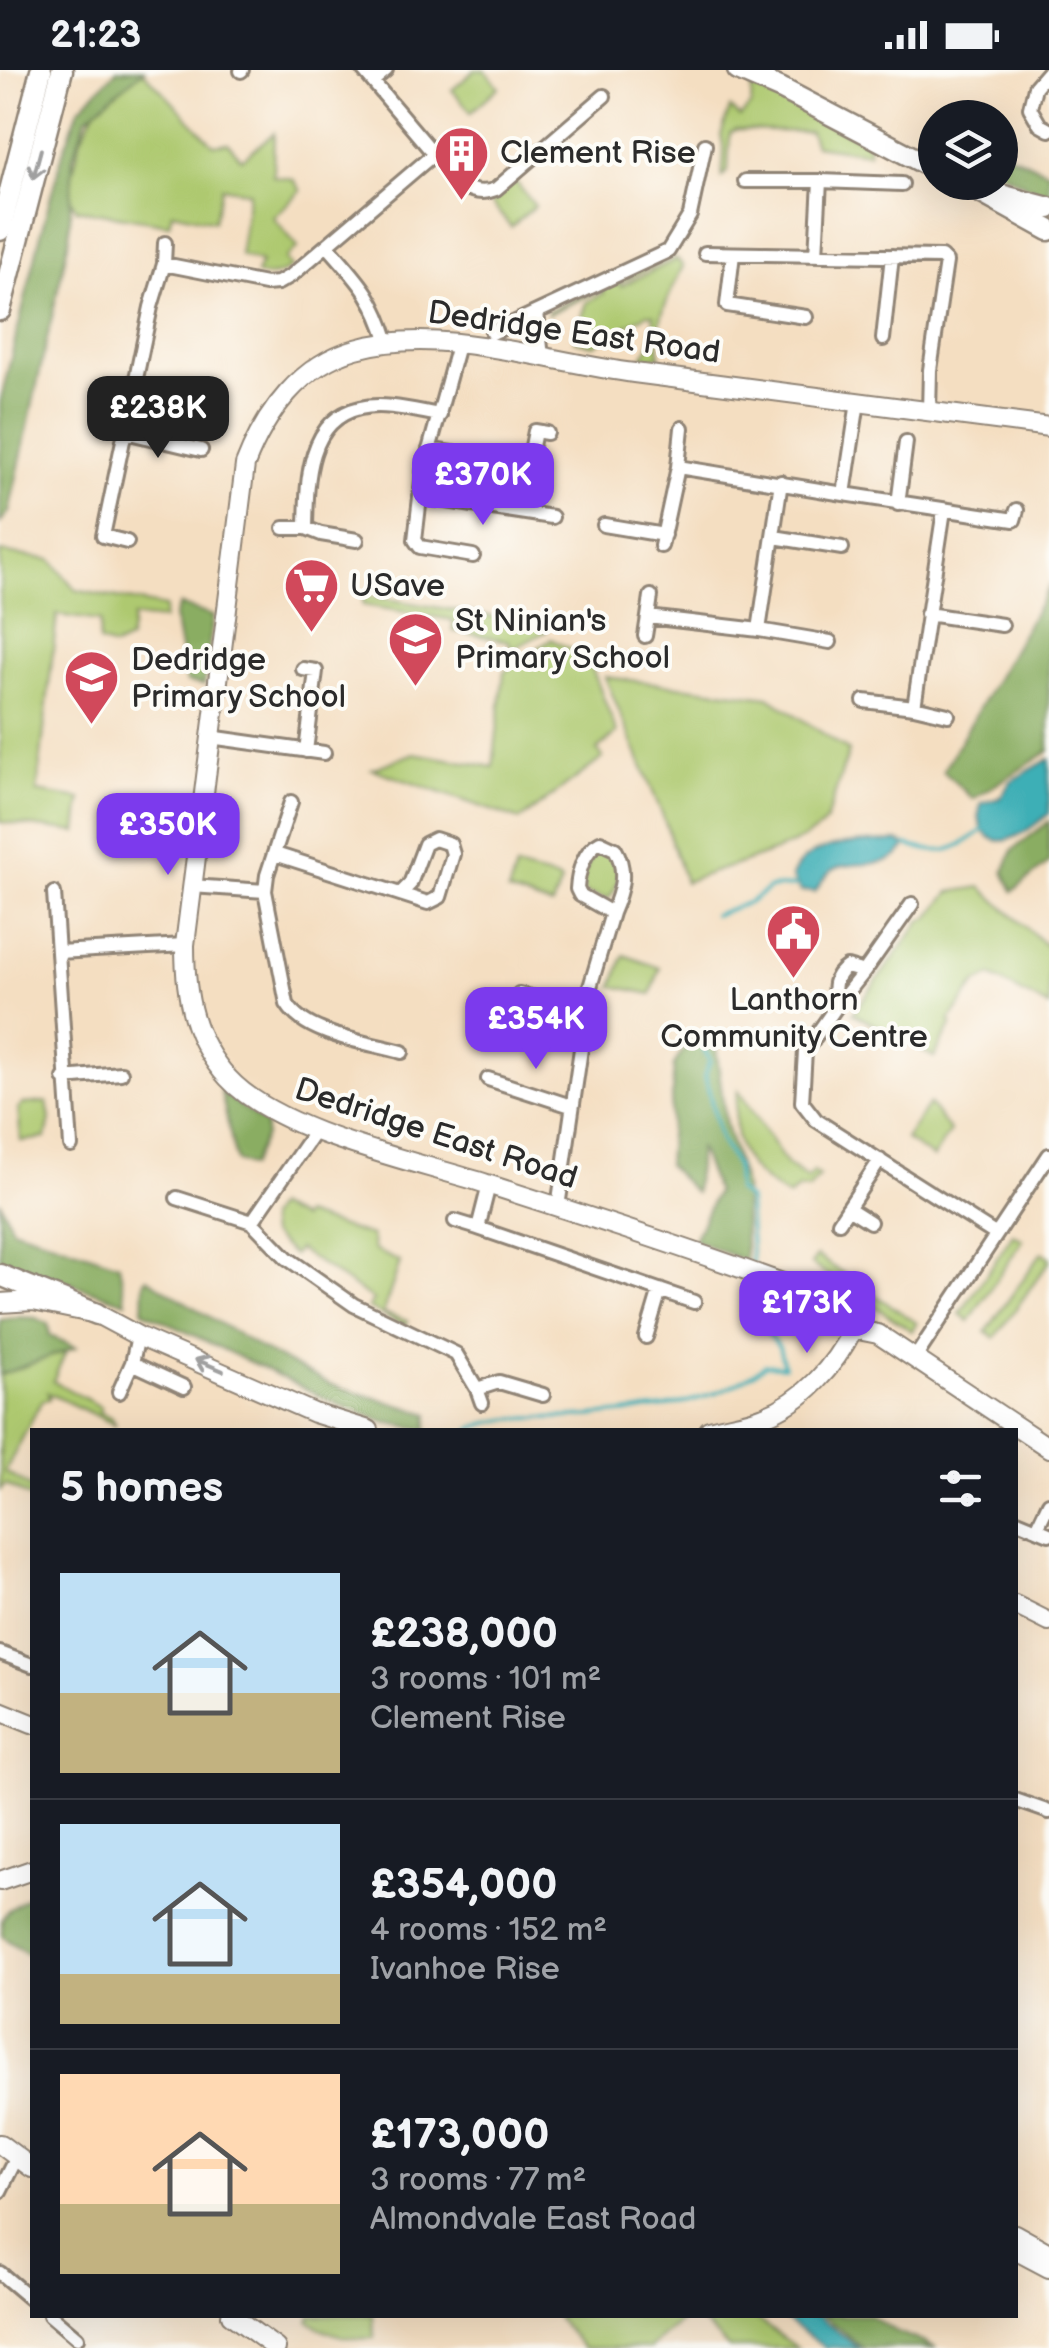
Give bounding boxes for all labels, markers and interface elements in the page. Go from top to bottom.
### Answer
text: 21:23 [50,13,141,58]
map controls [918,100,1018,200]
button: layers [918,100,1018,200]
building icon: Clement Rise [431,123,491,202]
place label: Clement Rise [500,134,696,173]
one-way arrow [26,148,45,179]
street label: Dedridge East Road [425,293,723,373]
pin: £238K [88,376,228,461]
text: £238K [109,389,207,428]
pin: £370K [413,443,553,528]
text: £370K [434,456,532,495]
supermarket icon: USave [281,556,341,635]
place label: USave [350,567,445,606]
place label: St Ninian's Primary School [455,602,670,678]
school or university icon: St Ninian's Primary School [386,609,446,688]
place label: Dedridge Primary School [131,641,346,717]
school or university icon: Dedridge Primary School [62,648,122,727]
pin: £350K [98,793,238,878]
text: £350K [119,806,217,845]
public building icon: Lanthorn Community Centre [764,901,824,980]
place label: Lanthorn Community Centre [660,981,928,1057]
pin: £354K [466,987,606,1072]
text: £354K [487,1000,585,1039]
street label: Dedridge East Road [290,1070,582,1198]
pin: £173K [737,1271,877,1356]
text: £173K [761,1284,853,1323]
one-way arrow [194,1355,225,1373]
icon: filters [933,1461,988,1516]
text: 5 homes [60,1463,223,1514]
text: £238,000 [370,1609,558,1660]
icon: home [140,1613,260,1733]
text: 3 rooms · 101 m² [370,1660,601,1699]
text: Clement Rise [370,1699,566,1738]
text: £354,000 [370,1860,557,1911]
icon: home [140,1864,260,1984]
text: 4 rooms · 152 m² [370,1911,607,1950]
text: Ivanhoe Rise [370,1950,560,1989]
text: £173,000 [370,2110,549,2161]
icon: home [140,2114,260,2234]
text: 3 rooms · 77 m² [370,2161,586,2200]
text: Almondvale East Road [370,2200,696,2239]

